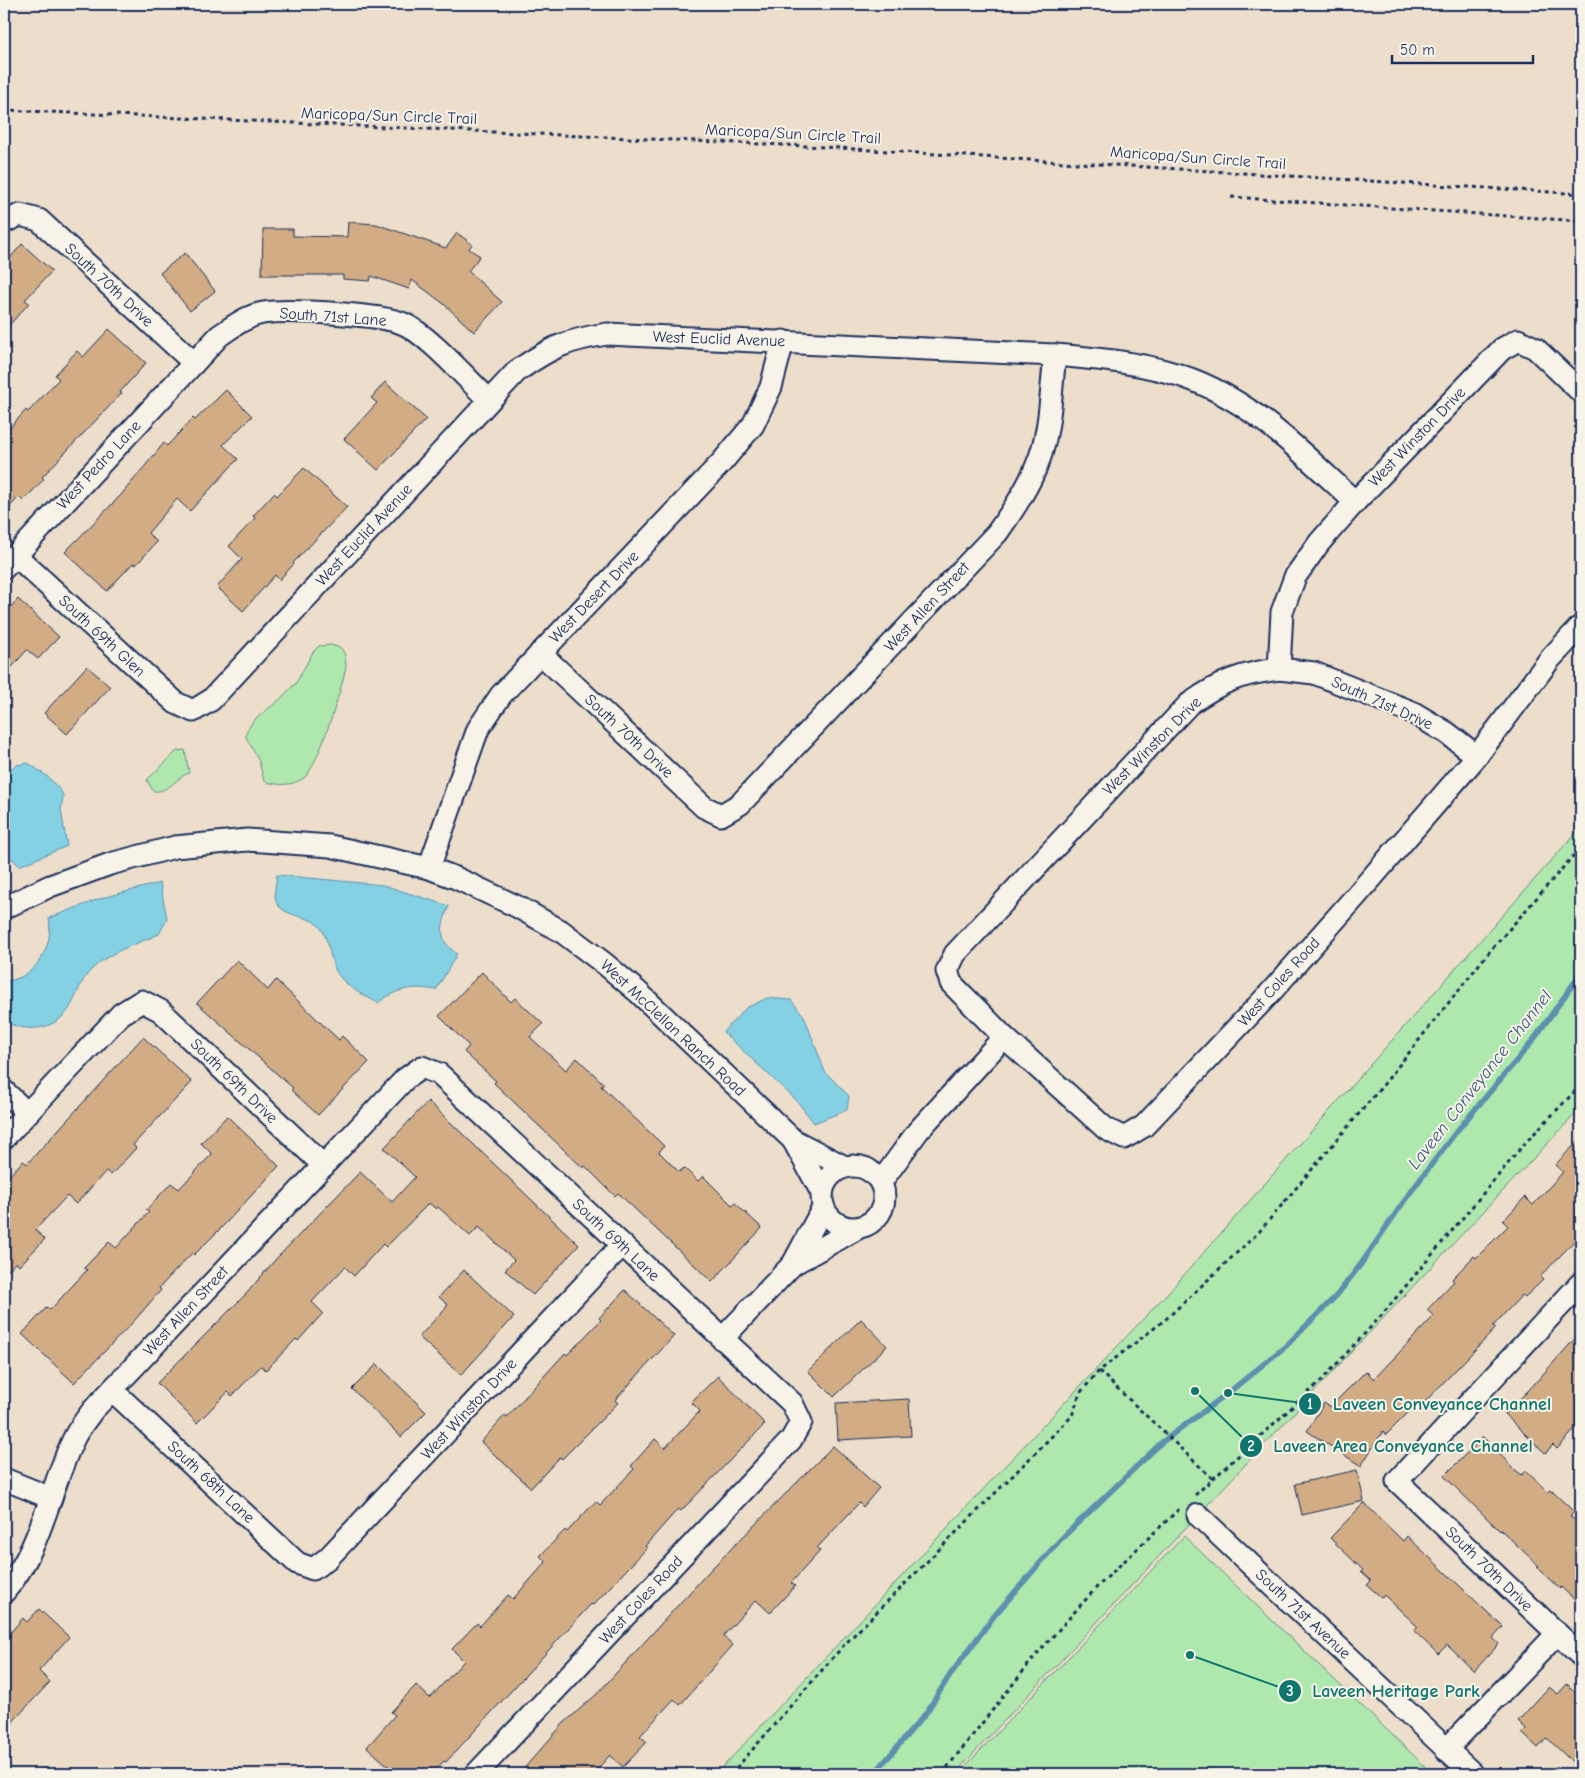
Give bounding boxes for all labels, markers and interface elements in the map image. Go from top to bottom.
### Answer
scale bar [1392,32,1534,64]
text: 50 m [1400,41,1435,59]
street label: Maricopa/Sun Circle Trail [301,104,477,128]
street label: Maricopa/Sun Circle Trail [704,120,882,148]
street label: Maricopa/Sun Circle Trail [1109,143,1287,173]
street label: South 70th Drive [61,239,157,331]
street label: South 71st Lane [279,304,387,330]
street label: West Euclid Avenue [652,328,786,350]
street label: West Winston Drive [1365,383,1469,491]
street label: West Pedro Lane [53,417,145,513]
street label: West Euclid Avenue [312,480,416,590]
street label: West Desert Drive [546,547,642,647]
street label: West Allen Street [881,558,973,656]
street label: South 69th Glen [55,591,149,681]
street label: South 71st Drive [1329,673,1435,733]
street label: South 70th Drive [581,690,677,782]
street label: West Winston Drive [1099,693,1205,799]
street label: West Coles Road [1234,934,1324,1030]
street label: West McClellan Ranch Road [597,956,749,1100]
water label: Laveen Conveyance Channel [1404,986,1557,1173]
street label: South 69th Drive [187,1035,281,1127]
street label: South 69th Lane [569,1195,663,1285]
street label: West Allen Street [140,1262,232,1360]
street label: West Winston Drive [418,1355,520,1463]
callout: Laveen Conveyance Channel [1297,1388,1561,1421]
text: Laveen Conveyance Channel [1333,1394,1551,1415]
text: 1 [1307,1395,1313,1413]
callout: Laveen Area Conveyance Channel [1239,1429,1543,1462]
text: Laveen Area Conveyance Channel [1273,1436,1533,1457]
street label: South 68th Lane [164,1437,258,1527]
text: 2 [1247,1437,1255,1455]
street label: South 70th Drive [1442,1523,1536,1615]
street label: West Coles Road [596,1552,686,1648]
street label: South 71st Avenue [1252,1565,1354,1663]
callout: Laveen Heritage Park [1277,1675,1490,1708]
text: Laveen Heritage Park [1312,1681,1480,1702]
text: 3 [1286,1682,1294,1700]

